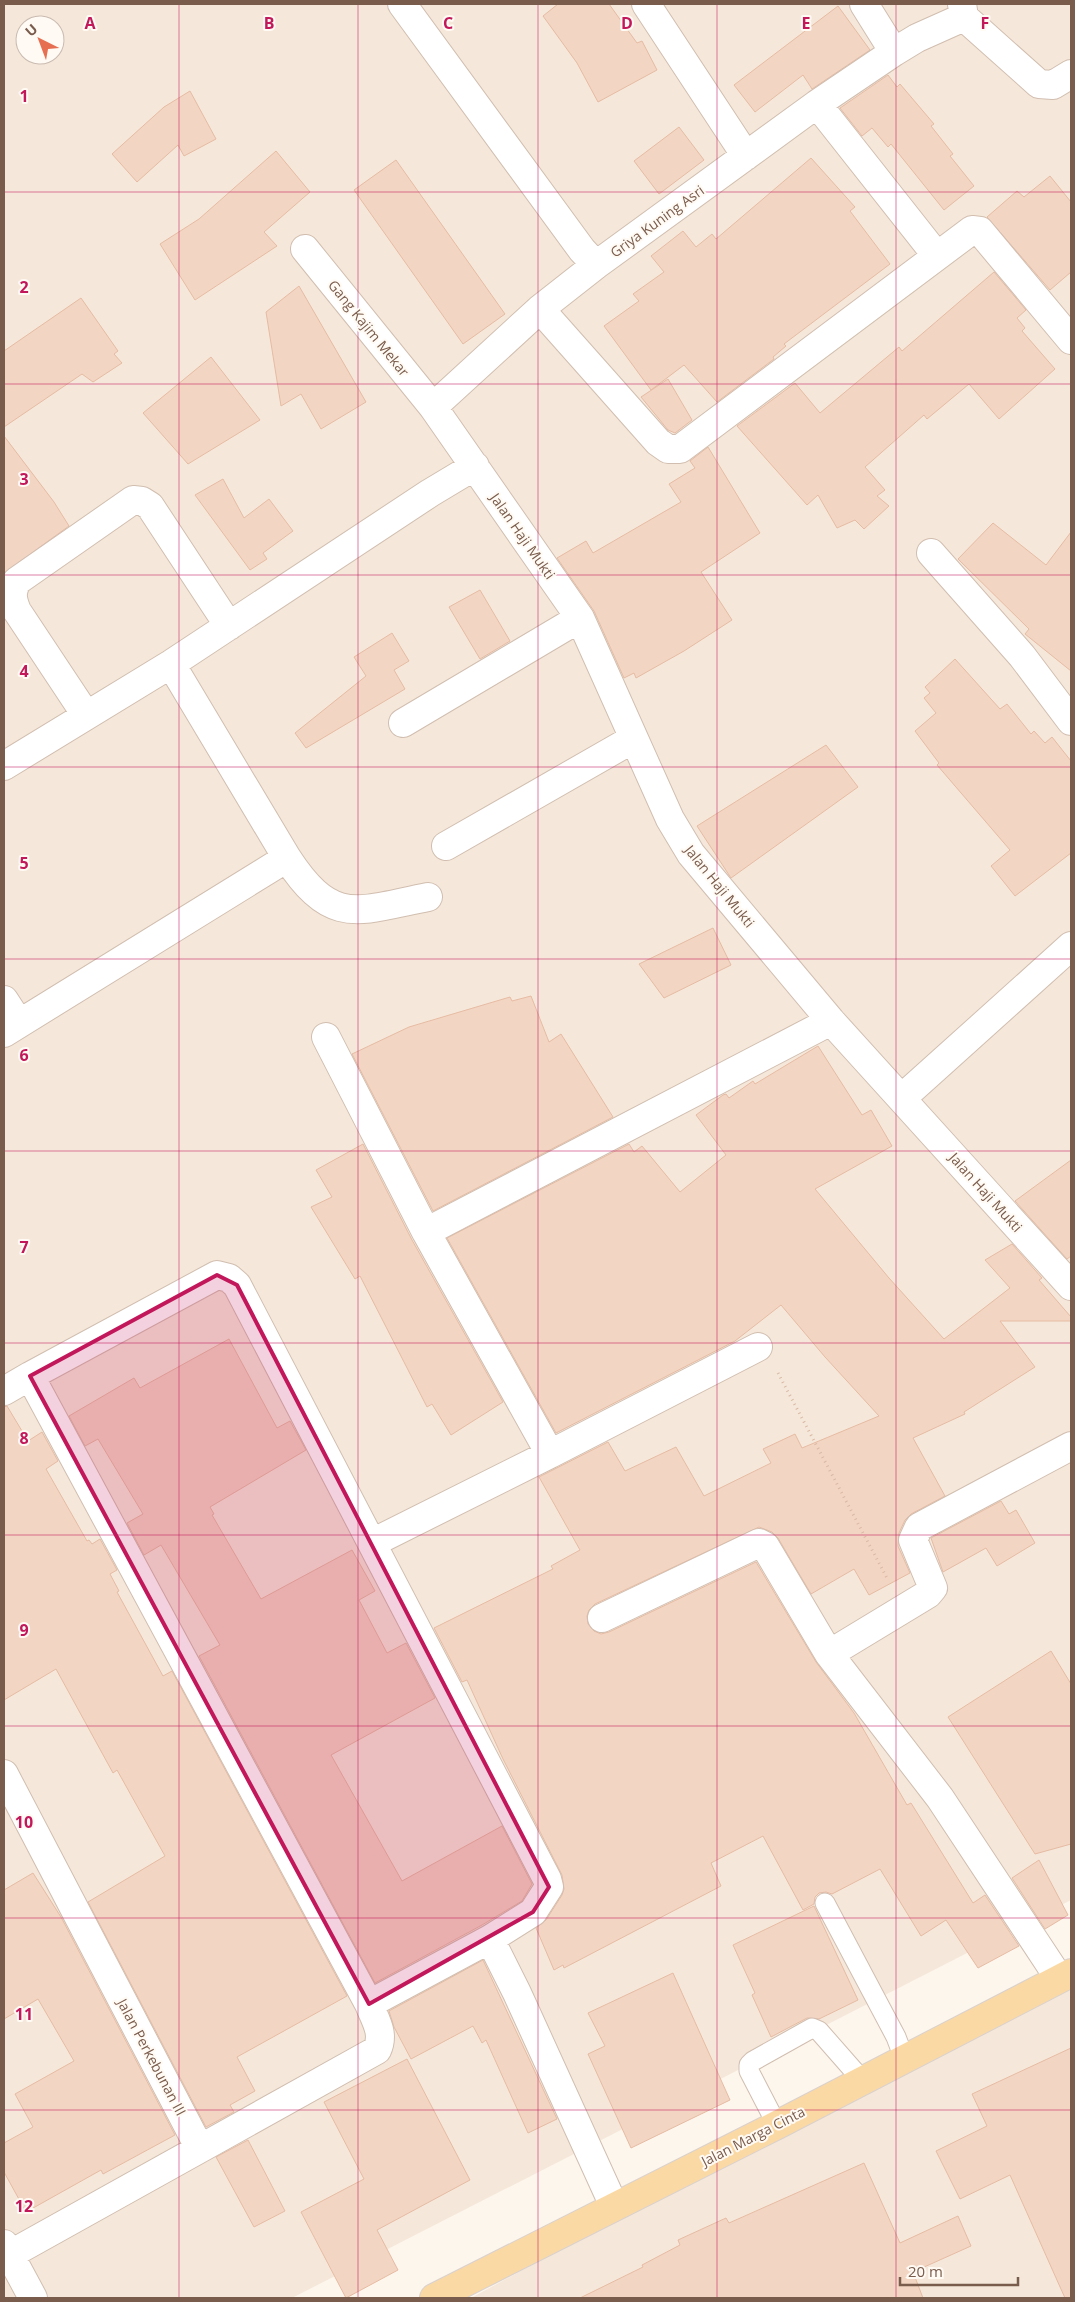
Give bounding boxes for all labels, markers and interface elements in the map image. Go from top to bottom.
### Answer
text: A [84,12,96,34]
text: B [264,12,274,34]
text: C [443,12,453,34]
text: D [621,12,633,34]
text: E [802,12,811,34]
text: F [981,12,989,34]
north arrow [15,15,65,65]
text: U [21,19,41,41]
text: 1 [19,85,29,107]
street label: Griya Kuning Asri [606,180,708,262]
text: 2 [19,276,29,298]
street label: Gang Kajim Mekar [324,276,414,380]
text: 3 [19,468,29,490]
street label: Jalan Haji Mukti [485,488,560,583]
text: 4 [19,660,29,682]
street label: Jalan Haji Mukti [680,839,759,931]
text: 5 [19,852,29,874]
text: 6 [19,1044,29,1066]
street label: Jalan Haji Mukti [944,1147,1027,1236]
text: 7 [19,1236,29,1258]
text: 8 [19,1427,29,1449]
text: 9 [19,1619,29,1641]
text: 10 [15,1811,33,1833]
street label: Jalan Perkebunan III [112,1993,191,2119]
text: 11 [15,2003,33,2025]
street label: Jalan Marga Cinta [696,2102,808,2171]
text: 12 [15,2195,33,2217]
scale bar [900,2254,1018,2286]
text: 20 m [908,2261,943,2281]

